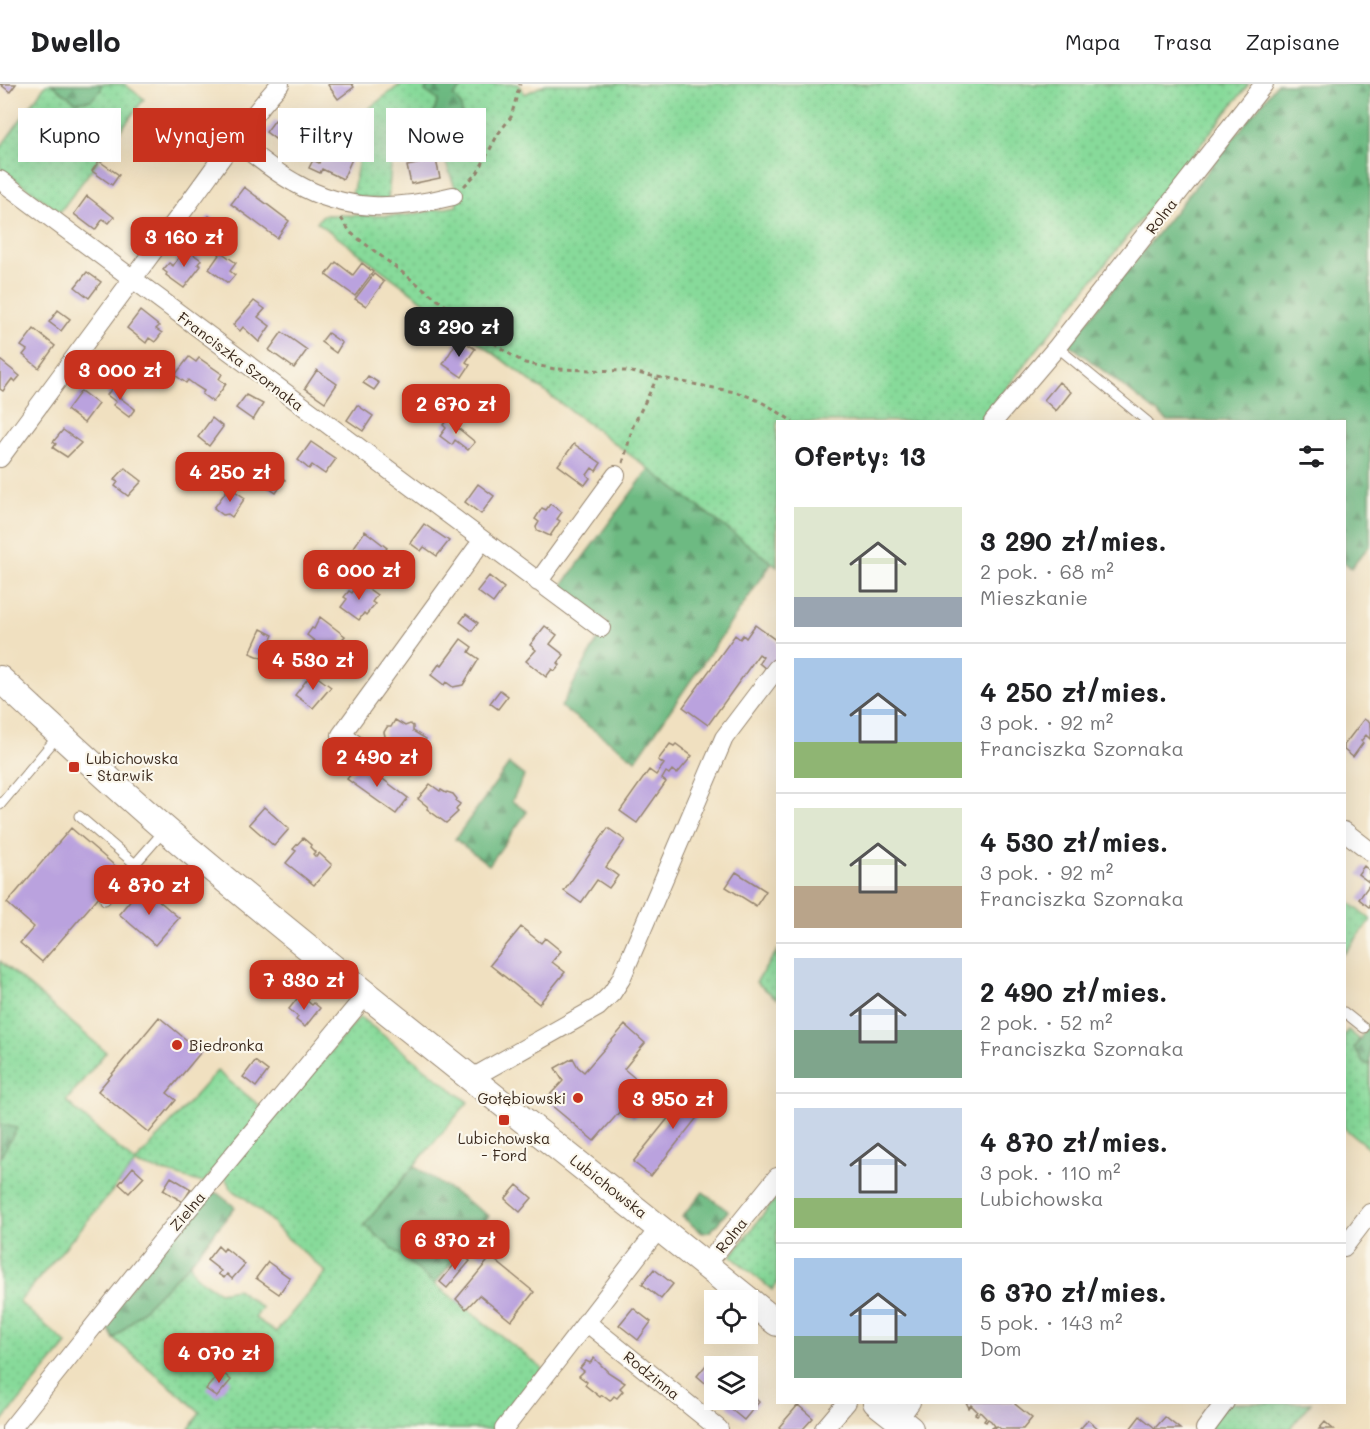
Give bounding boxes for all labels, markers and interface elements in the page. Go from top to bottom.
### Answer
text: Dwello [30,23,120,59]
text: Mapa [1065,28,1121,55]
text: Trasa [1154,28,1212,55]
text: Zapisane [1245,28,1340,55]
chip: Kupno [18,108,121,162]
chip: Wynajem [133,108,266,162]
chip: Filtry [278,108,374,162]
chip: Nowe [386,108,486,162]
street label: Rolna [1141,194,1181,238]
pin: 3 160 zł [122,217,246,268]
text: 3 160 zł [145,223,223,249]
street label: Franciszka Szornaka [174,307,308,415]
pin: 3 290 zł [397,307,521,358]
text: 3 290 zł [419,313,499,339]
pin: 3 000 zł [58,350,182,401]
text: 3 000 zł [78,356,162,382]
pin: 2 670 zł [394,384,518,435]
text: 2 670 zł [416,390,496,416]
text: Oferty: 13 [794,439,926,473]
icon: filters [1295,440,1328,473]
pin: 4 250 zł [168,452,292,503]
text: 4 250 zł [189,458,271,484]
text: 3 290 zł/mies. [980,524,1166,558]
icon: home [842,531,914,603]
pin: 6 000 zł [297,550,421,601]
text: 6 000 zł [317,556,401,582]
text: 2 pok. · 68 m² [980,558,1114,584]
text: Mieszkanie [980,584,1088,610]
pin: 4 530 zł [251,640,375,691]
text: 4 530 zł [272,646,354,672]
text: 4 250 zł/mies. [980,675,1167,709]
icon: home [842,682,914,754]
text: 3 pok. · 92 m² [980,709,1113,735]
text: Franciszka Szornaka [980,735,1184,761]
pin: 2 490 zł [315,737,439,788]
text: 2 490 zł [336,743,418,769]
place label: Lubichowska - Starwik [86,748,179,785]
marker: Lubichowska - Starwik [67,760,81,774]
text: 4 530 zł/mies. [980,825,1168,859]
icon: home [842,832,914,904]
text: 3 pok. · 92 m² [980,859,1113,885]
pin: 4 870 zł [87,865,211,916]
text: 4 870 zł [108,871,190,897]
text: Franciszka Szornaka [980,885,1184,911]
pin: 7 330 zł [242,960,366,1011]
text: 7 330 zł [264,966,344,992]
text: 2 490 zł/mies. [980,975,1167,1009]
icon: home [842,982,914,1054]
text: 2 pok. · 52 m² [980,1009,1113,1035]
place label: Biedronka [189,1035,264,1055]
text: Franciszka Szornaka [980,1035,1184,1061]
marker: Biedronka [170,1038,184,1052]
pin: 3 950 zł [611,1079,735,1130]
text: 3 950 zł [632,1085,714,1111]
place label: Gołębiowski [478,1088,566,1108]
marker: Gołębiowski [571,1091,585,1105]
marker: Lubichowska - Ford [497,1113,511,1127]
text: 4 870 zł/mies. [980,1125,1168,1159]
place label: Lubichowska - Ford [458,1128,550,1165]
icon: home [842,1132,914,1204]
street label: Lubichowska [566,1150,652,1222]
text: 3 pok. · 110 m² [980,1159,1121,1185]
text: Lubichowska [980,1185,1104,1211]
street label: Zielna [165,1187,209,1235]
street label: Rolna [711,1213,751,1257]
pin: 6 370 zł [393,1220,517,1271]
text: 6 370 zł [415,1226,495,1252]
text: 6 370 zł/mies. [980,1275,1167,1309]
icon: home [842,1282,914,1354]
map controls [704,1290,758,1410]
button: locate [704,1290,758,1344]
text: 5 pok. · 143 m² [980,1309,1123,1335]
pin: 4 070 zł [157,1333,281,1384]
text: Dom [980,1335,1022,1361]
text: 4 070 zł [178,1339,260,1365]
street label: Rodzinna [620,1346,684,1404]
button: layers [704,1356,758,1410]

